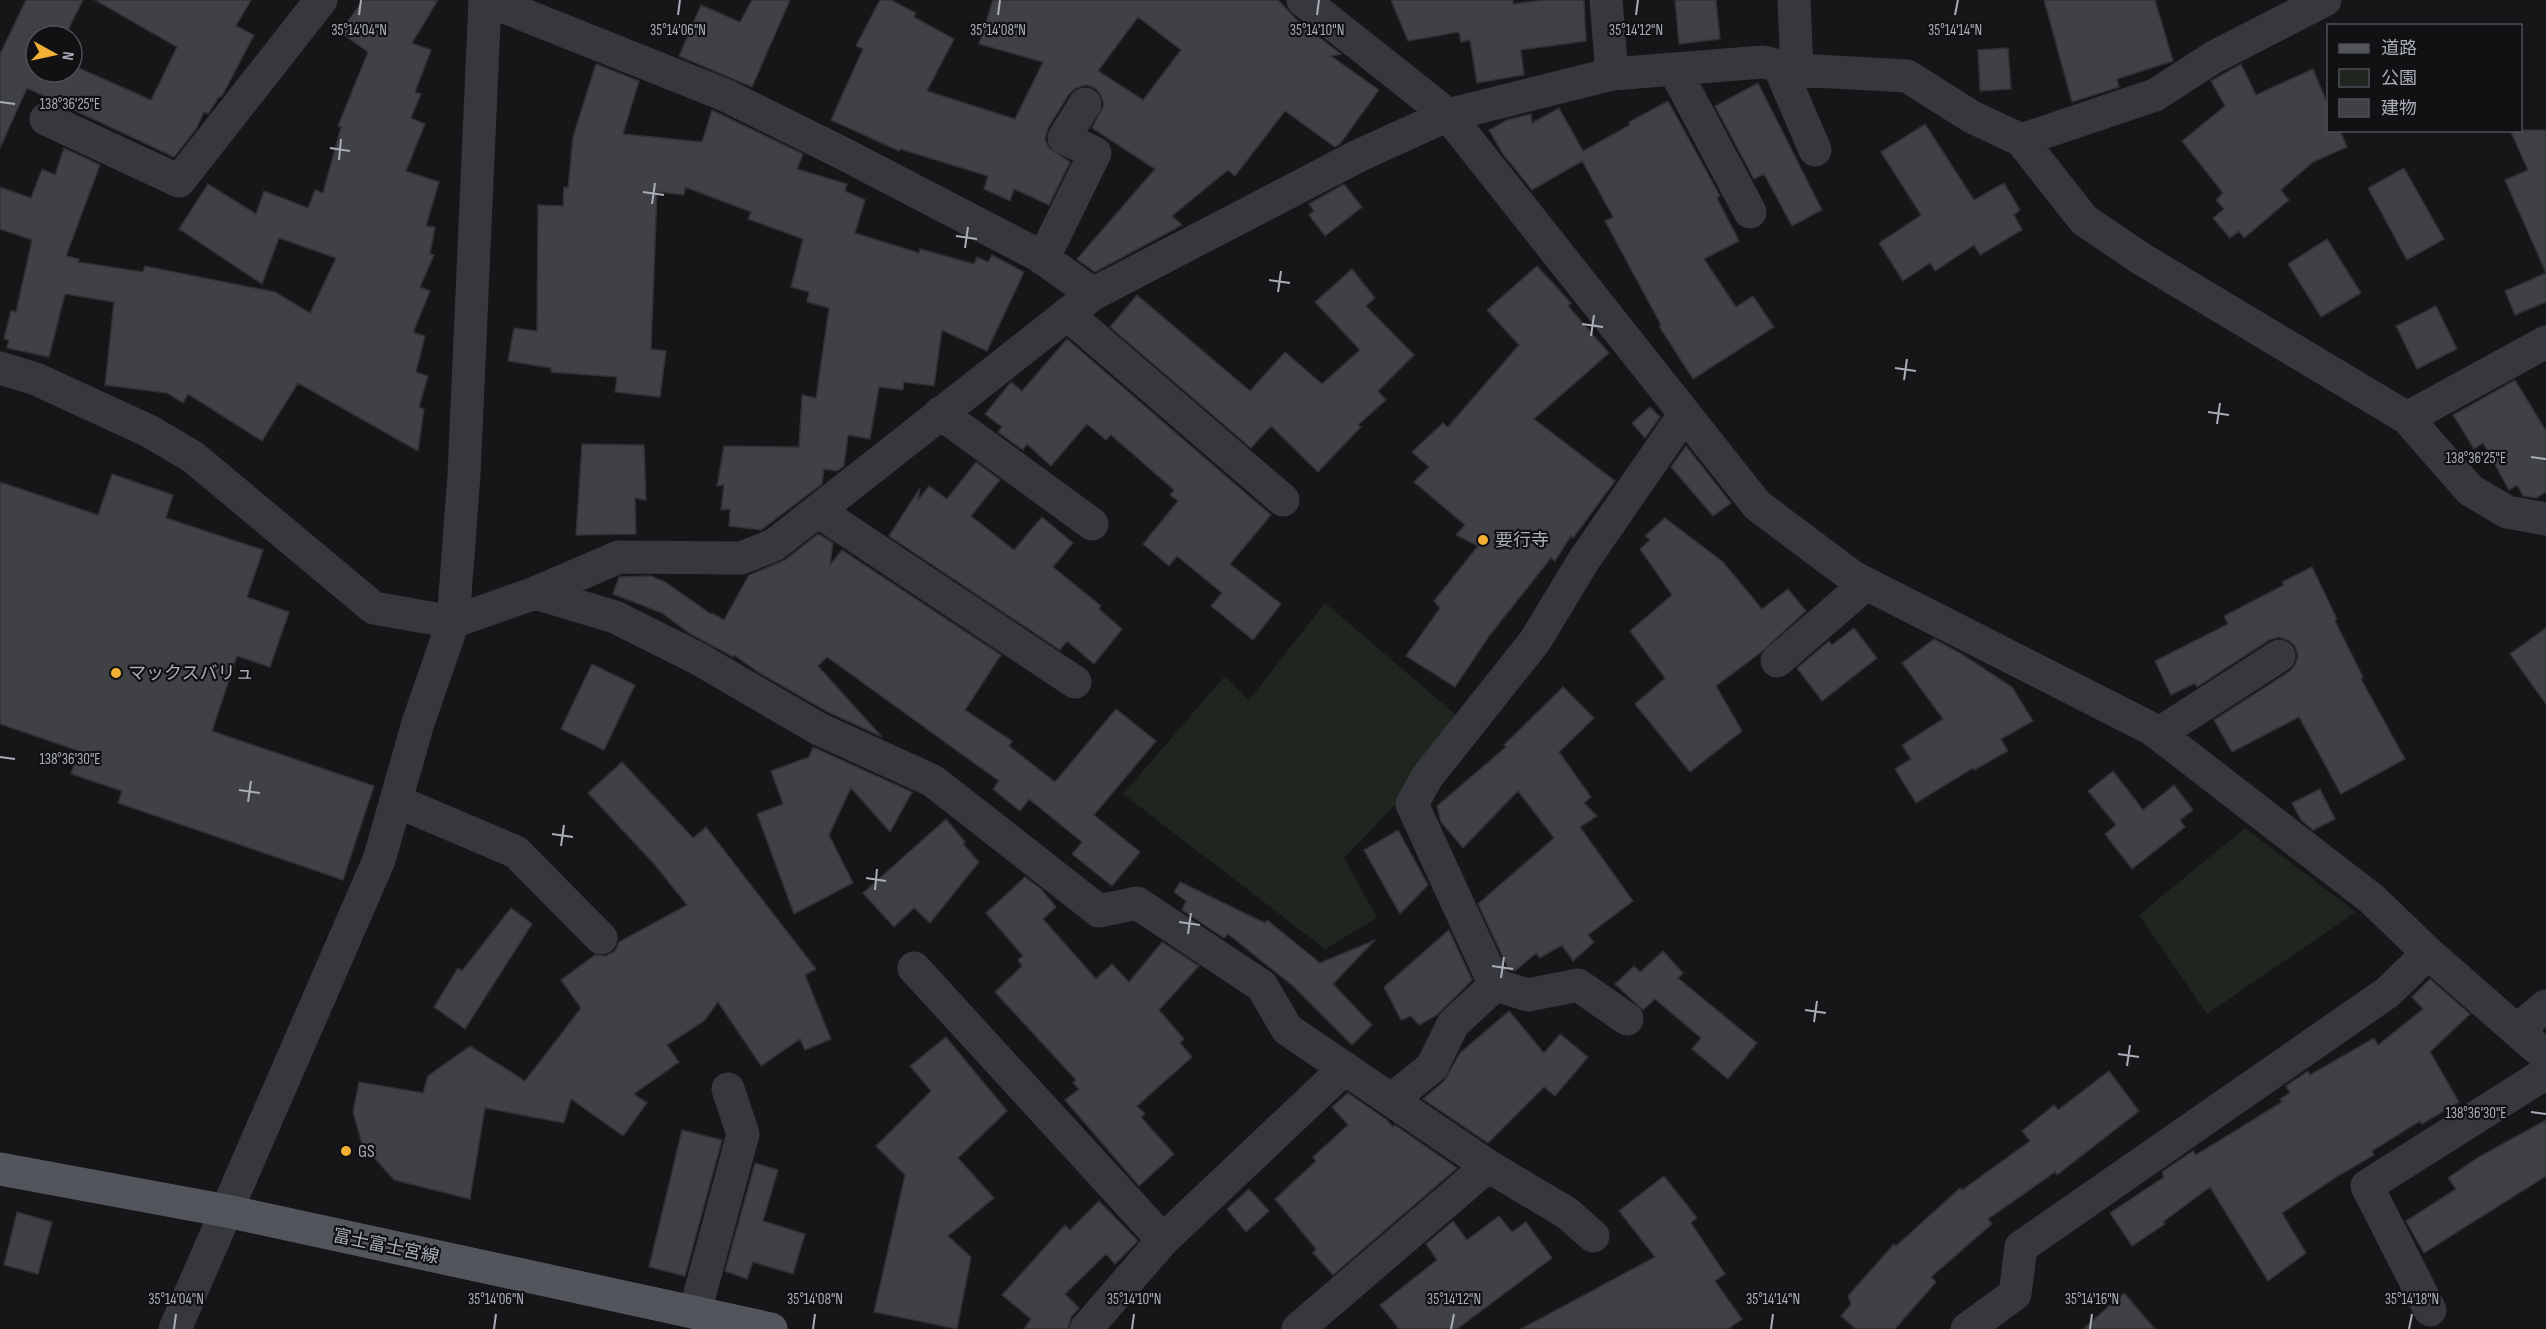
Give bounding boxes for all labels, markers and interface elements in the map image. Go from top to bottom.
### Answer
text: 35°14'04"N [331,21,387,40]
text: 35°14'06"N [650,21,706,40]
text: 35°14'08"N [970,21,1026,40]
text: 35°14'10"N [1290,21,1344,40]
text: 35°14'12"N [1609,21,1663,40]
text: 35°14'14"N [1928,21,1982,40]
north arrow [24,24,84,84]
legend [2327,24,2522,132]
text: 道路 [2381,38,2417,59]
text: N [57,50,77,61]
text: 公園 [2381,68,2417,89]
text: 138°36'25"E [40,95,100,114]
text: 建物 [2381,98,2417,119]
text: 138°36'25"E [2446,449,2506,468]
place label: 要行寺 [1495,530,1549,551]
marker: 要行寺 [1476,533,1490,547]
place label: マックスバリュ [128,663,253,684]
marker: マックスバリュ [109,666,123,680]
text: 138°36'30"E [39,750,101,769]
text: 138°36'30"E [2445,1104,2507,1123]
place label: GS [358,1141,375,1162]
marker: GS [339,1144,353,1158]
street label: 富士富士宮線 [331,1225,441,1268]
text: 35°14'04"N [148,1290,204,1309]
text: 35°14'06"N [468,1290,524,1309]
text: 35°14'08"N [787,1290,843,1309]
text: 35°14'10"N [1107,1290,1161,1309]
text: 35°14'12"N [1427,1290,1481,1309]
text: 35°14'14"N [1746,1290,1800,1309]
text: 35°14'16"N [2065,1290,2119,1309]
text: 35°14'18"N [2385,1290,2439,1309]

